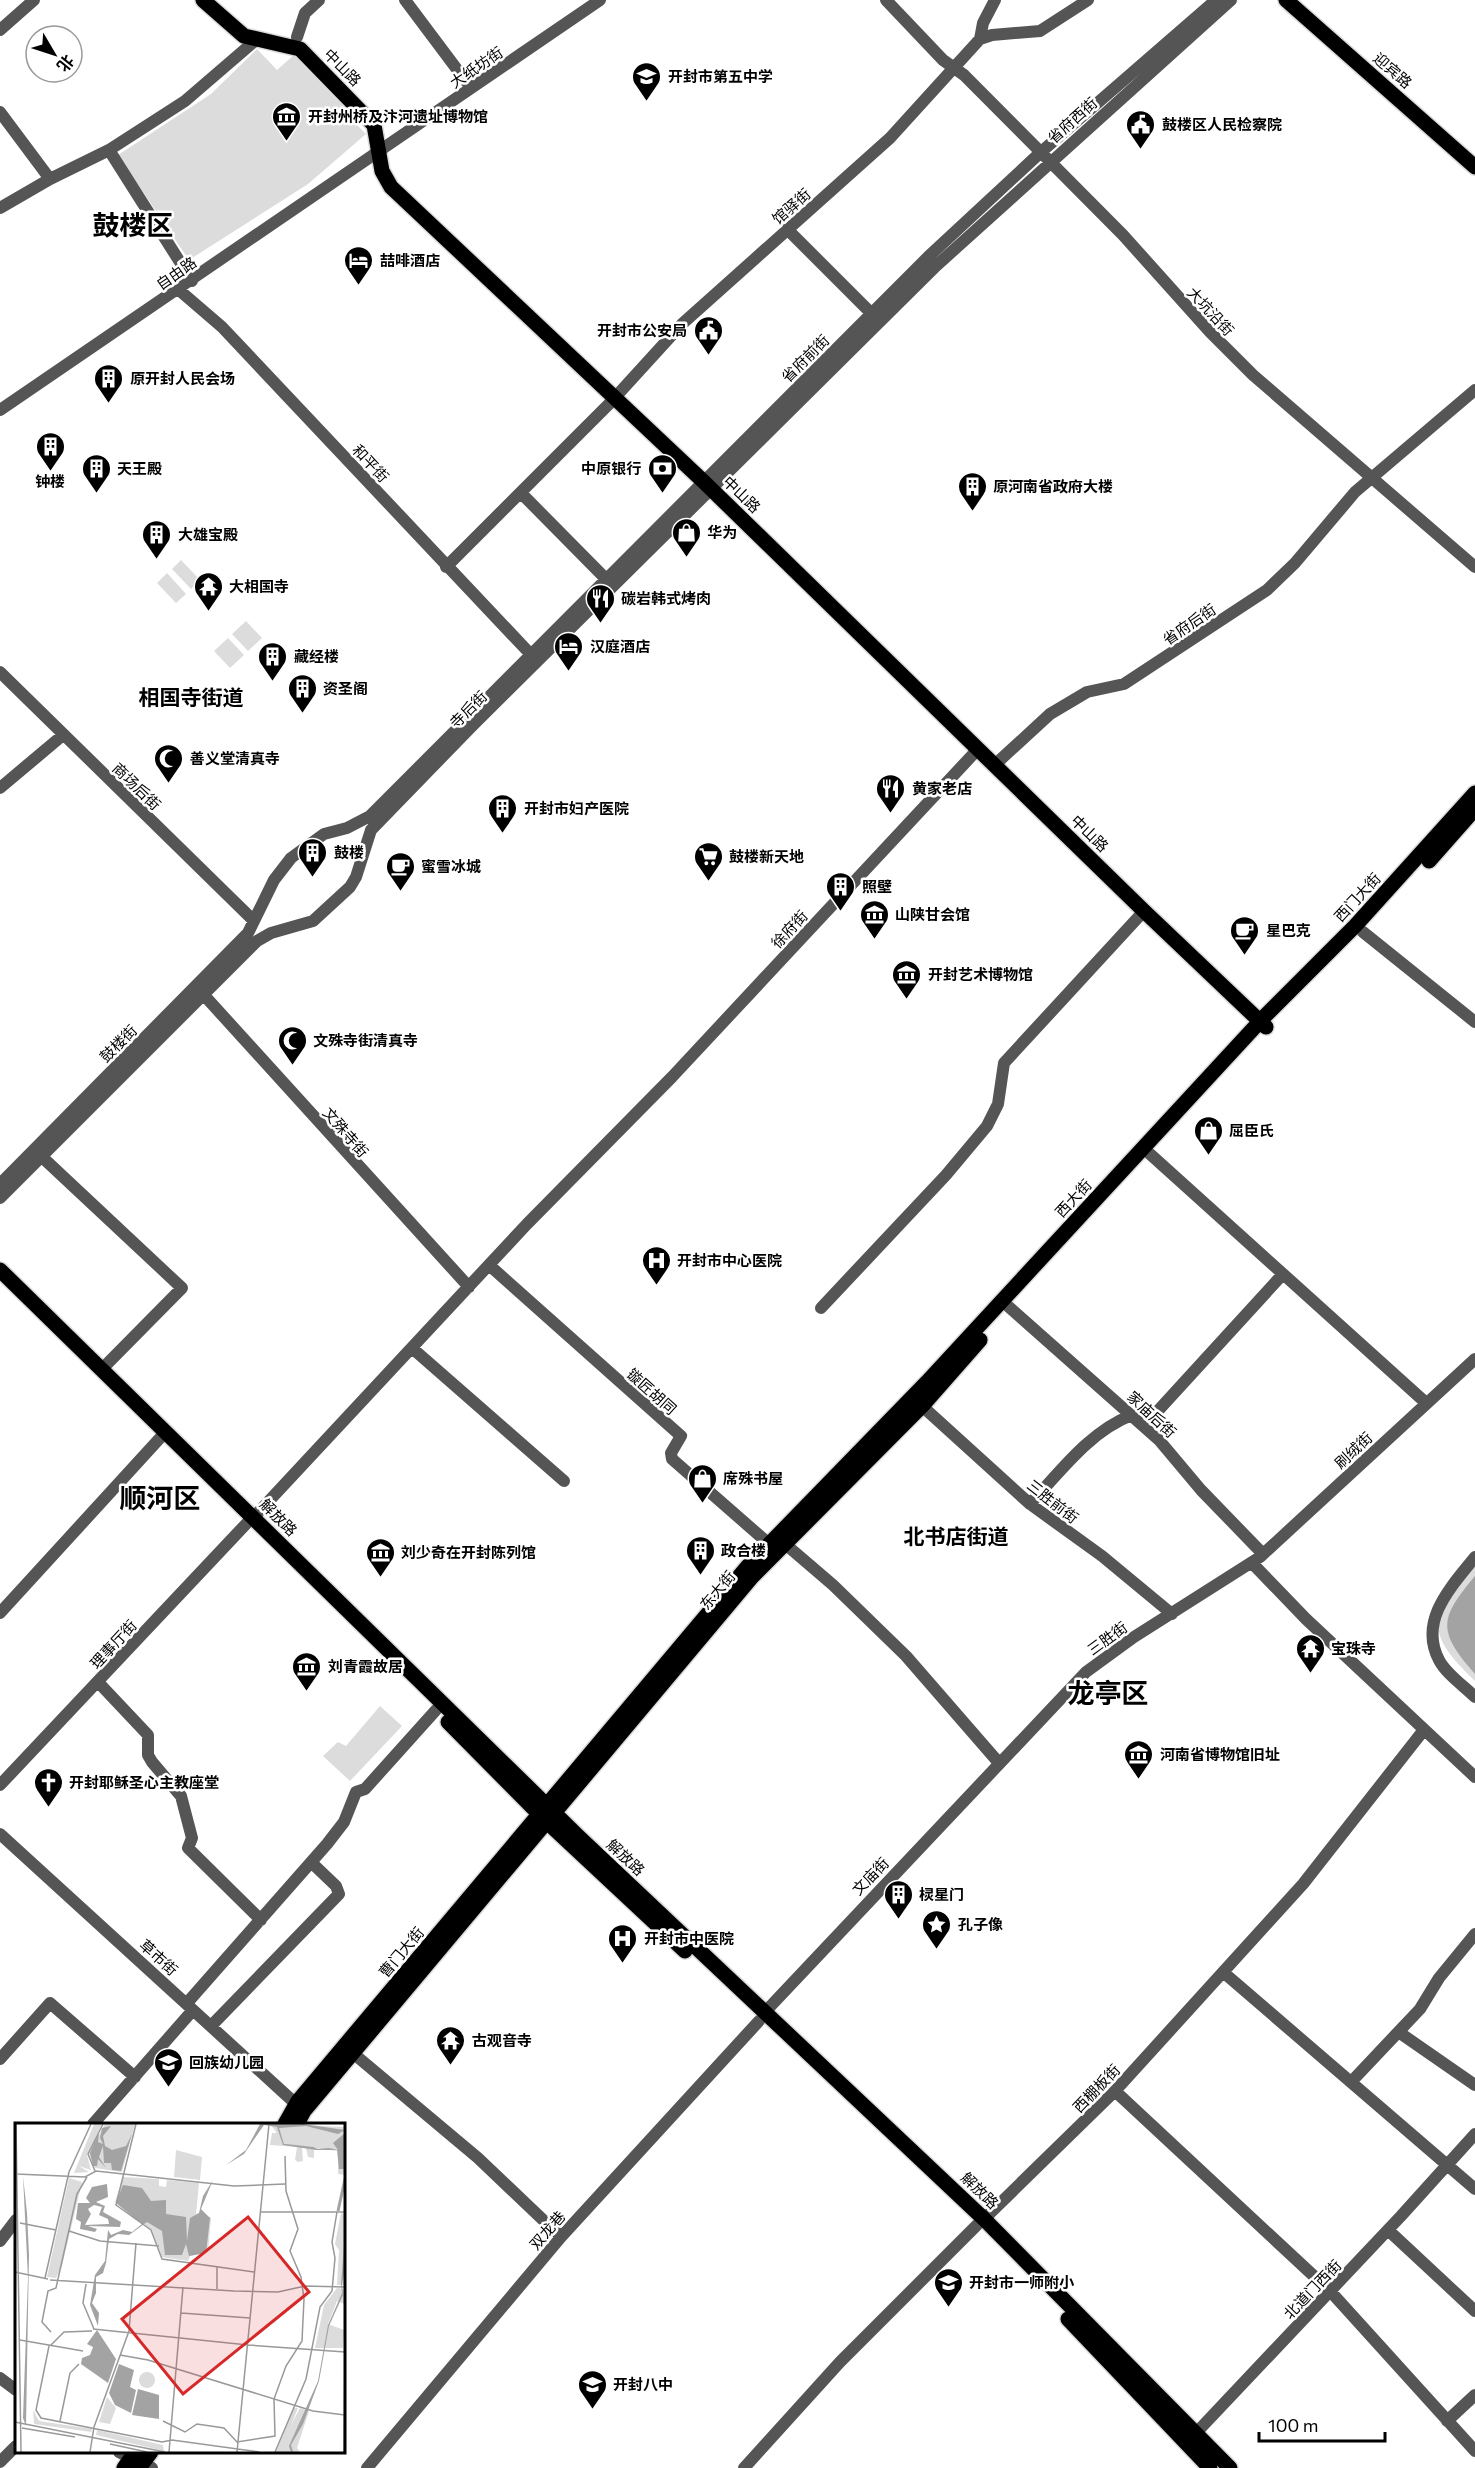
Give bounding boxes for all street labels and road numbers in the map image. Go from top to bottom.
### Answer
street label: 大纸坊街 [446,43,506,91]
street label: 中山路 [321,45,365,89]
street label: 迎宾路 [1370,48,1416,92]
street label: 省府西街 [1044,93,1100,147]
street label: 馆驿街 [768,184,814,228]
street label: 自由路 [152,253,200,293]
street label: 大坑沿街 [1184,283,1238,339]
street label: 省府前街 [777,330,833,386]
street label: 和平街 [349,440,393,486]
street label: 中山路 [720,472,764,516]
street label: 省府后街 [1159,600,1219,648]
street label: 寺后街 [446,687,490,731]
street label: 商场后街 [109,759,165,813]
street label: 中山路 [1068,811,1112,855]
street label: 西门大街 [1330,869,1384,925]
street label: 徐府街 [767,906,811,952]
street label: 鼓楼街 [96,1021,140,1065]
street label: 文殊寺街 [320,1103,372,1161]
street label: 西大街 [1051,1175,1095,1221]
street label: 镟匠胡同 [624,1364,680,1418]
street label: 家庙后街 [1124,1387,1180,1441]
street label: 刷绒街 [1330,1428,1376,1472]
street label: 三胜前街 [1024,1475,1082,1527]
street label: 解放路 [257,1495,301,1539]
street label: 东大街 [696,1567,738,1613]
street label: 理事厅街 [86,1616,140,1672]
street label: 三胜街 [1084,1617,1130,1659]
street label: 解放路 [603,1835,649,1879]
street label: 文庙街 [848,1854,892,1898]
street label: 曹门大街 [375,1923,427,1981]
street label: 草市街 [136,1935,182,1979]
street label: 西棚板街 [1069,2060,1123,2116]
street label: 解放路 [958,2168,1002,2212]
street label: 双龙巷 [525,2207,569,2253]
street label: 北道门西街 [1279,2256,1345,2322]

